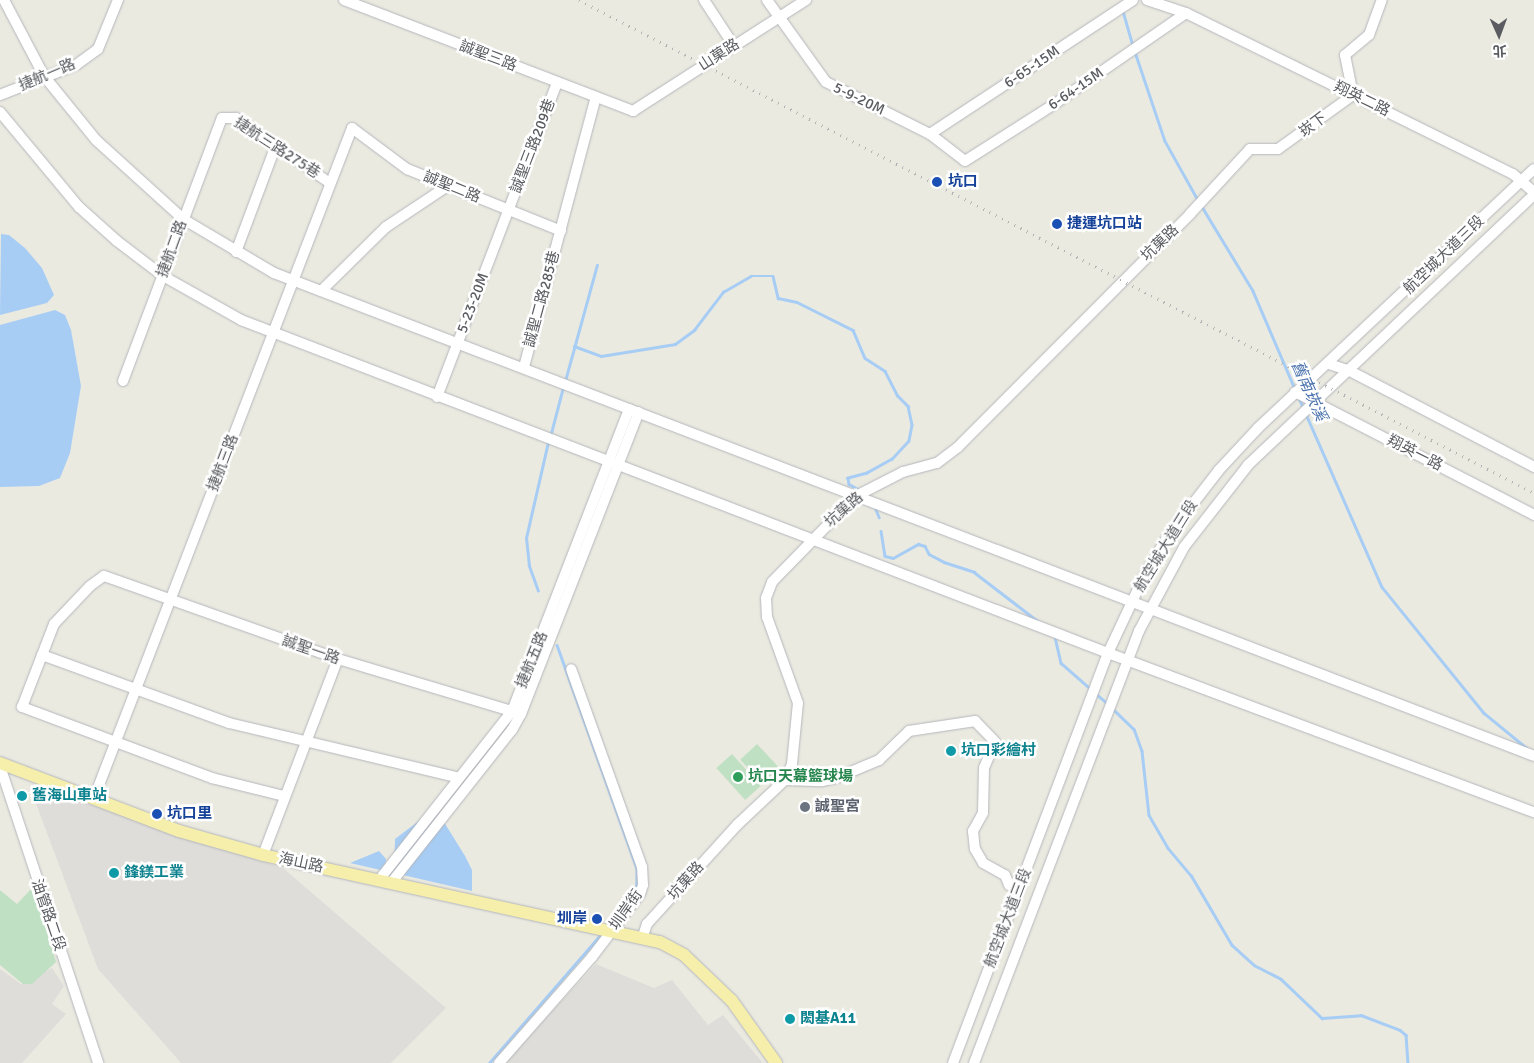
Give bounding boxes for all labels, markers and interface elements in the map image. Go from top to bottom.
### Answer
north arrow [1474,10,1524,60]
street label: 山菓路 [695,35,743,75]
street label: 誠聖三路 [457,37,519,75]
street label: 6-65-15M [1001,42,1063,92]
text: 北 [1492,42,1507,59]
street label: 捷航一路 [16,55,78,95]
street label: 6-64-15M [1045,64,1107,114]
street label: 翔英二路 [1331,78,1393,120]
street label: 5-9-20M [830,79,888,119]
street label: 誠聖三路209巷 [507,96,559,196]
street label: 崁下 [1296,109,1330,141]
street label: 捷航三路275巷 [230,113,324,183]
street label: 誠聖二路 [421,167,483,207]
place label: 坑口 [948,173,978,191]
marker: 坑口 [930,175,944,189]
street label: 航空城大道三段 [1400,212,1488,298]
place label: 捷運坑口站 [1067,215,1142,233]
street label: 捷航二路 [153,218,191,280]
marker: 捷運坑口站 [1051,218,1063,230]
street label: 坑菓路 [1138,221,1182,265]
street label: 誠聖二路285巷 [520,249,564,349]
street label: 5-23-20M [453,270,493,336]
water label: 舊南崁溪 [1287,358,1331,424]
street label: 翔英一路 [1384,431,1446,475]
street label: 捷航三路 [204,432,242,494]
street label: 坑菓路 [821,488,867,532]
street label: 航空城大道三段 [1131,497,1201,595]
street label: 捷航五路 [512,629,552,691]
street label: 誠聖一路 [280,632,342,668]
place label: 坑口彩繪村 [961,742,1036,760]
marker: 坑口彩繪村 [945,745,957,757]
place label: 坑口天幕籃球場 [748,768,853,786]
marker: 坑口天幕籃球場 [732,771,744,783]
place label: 舊海山車站 [32,787,107,805]
marker: 舊海山車站 [16,790,28,802]
place label: 誠聖宮 [815,798,860,816]
marker: 誠聖宮 [799,801,811,813]
place label: 坑口里 [167,805,212,823]
marker: 坑口里 [151,808,163,820]
street label: 海山路 [277,850,325,876]
street label: 坑菓路 [664,858,708,904]
place label: 鋒鎂工業 [124,864,184,882]
street label: 航空城大道三段 [981,866,1035,970]
marker: 鋒鎂工業 [108,867,120,879]
street label: 油管路二段 [27,877,69,953]
street label: 圳岸街 [606,886,646,934]
place label: 圳岸 [557,910,587,928]
marker: 圳岸 [591,913,603,925]
place label: 閎基A11 [800,1010,856,1028]
marker: 閎基A11 [784,1013,796,1025]

